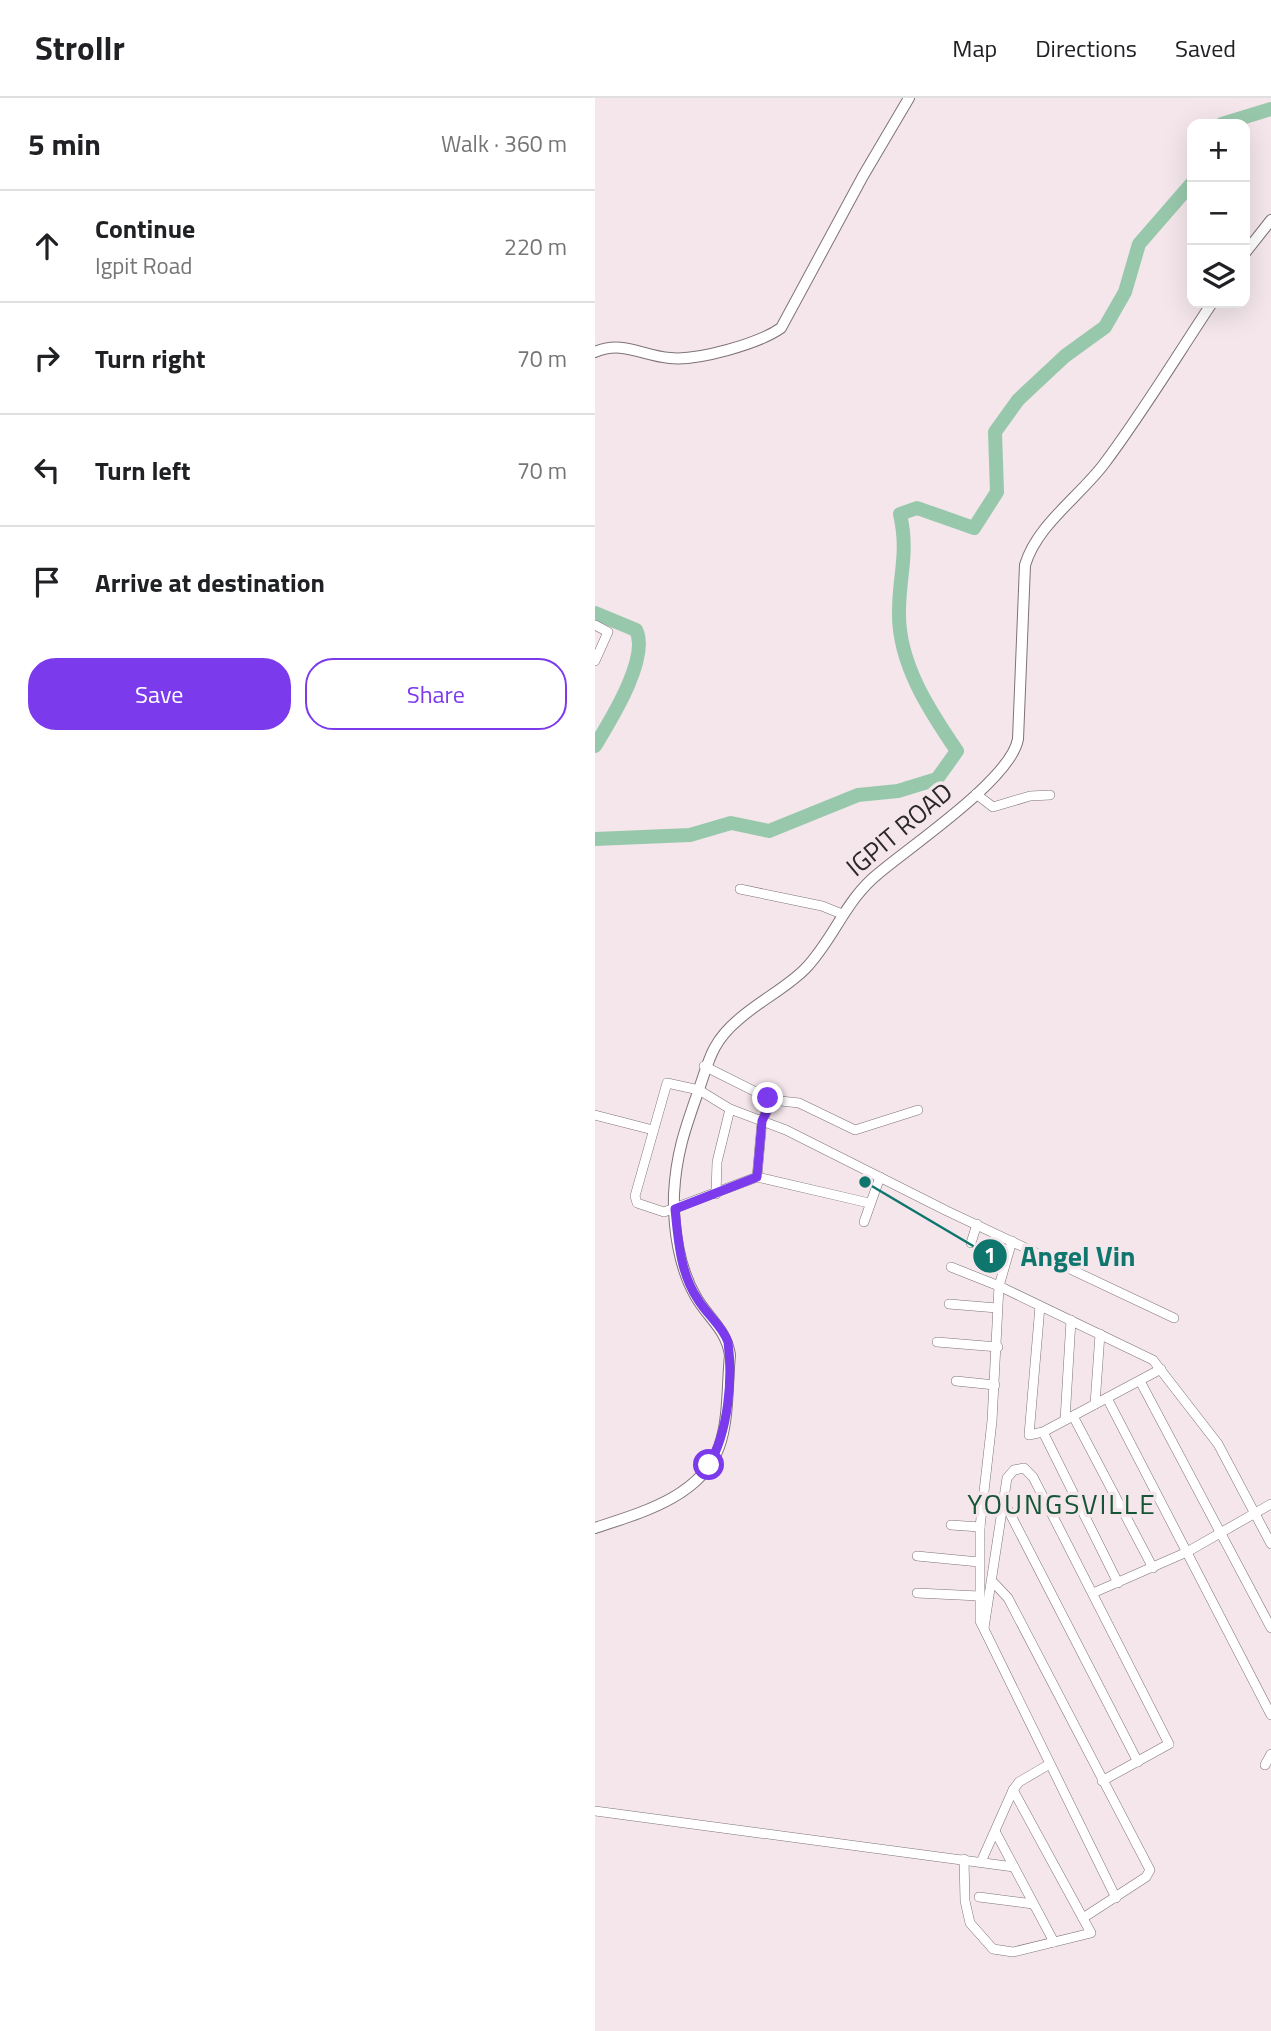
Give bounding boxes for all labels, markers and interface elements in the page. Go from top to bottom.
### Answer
text: Strollr [35,23,125,73]
text: Map [952,30,997,66]
text: Directions [1035,30,1137,66]
text: Saved [1175,30,1236,66]
map controls [1187,119,1250,308]
button: + [1187,119,1250,182]
text: 5 min [28,121,101,167]
text: Walk · 360 m [441,126,567,161]
button: − [1187,182,1250,245]
text: Continue [95,209,195,248]
icon: ahead [28,227,66,265]
text: 220 m [504,229,567,264]
button: layers [1187,245,1250,308]
text: Igpit Road [95,248,192,283]
icon: right [28,339,66,377]
text: Turn right [95,339,206,378]
text: 70 m [517,341,567,376]
icon: left [28,451,66,489]
text: Turn left [95,451,190,490]
text: 70 m [517,453,567,488]
icon: arrive [28,563,66,601]
text: Arrive at destination [95,563,325,602]
button: Save [28,658,291,730]
button: Share [305,658,567,730]
street label: IGPIT ROAD [837,773,961,885]
route end [752,1082,783,1113]
callout: Angel Vin [972,1232,1150,1281]
text: Angel Vin [1021,1234,1135,1277]
text: 1 [984,1239,996,1271]
route start [693,1449,724,1480]
district label: YOUNGSVILLE [967,1482,1157,1525]

